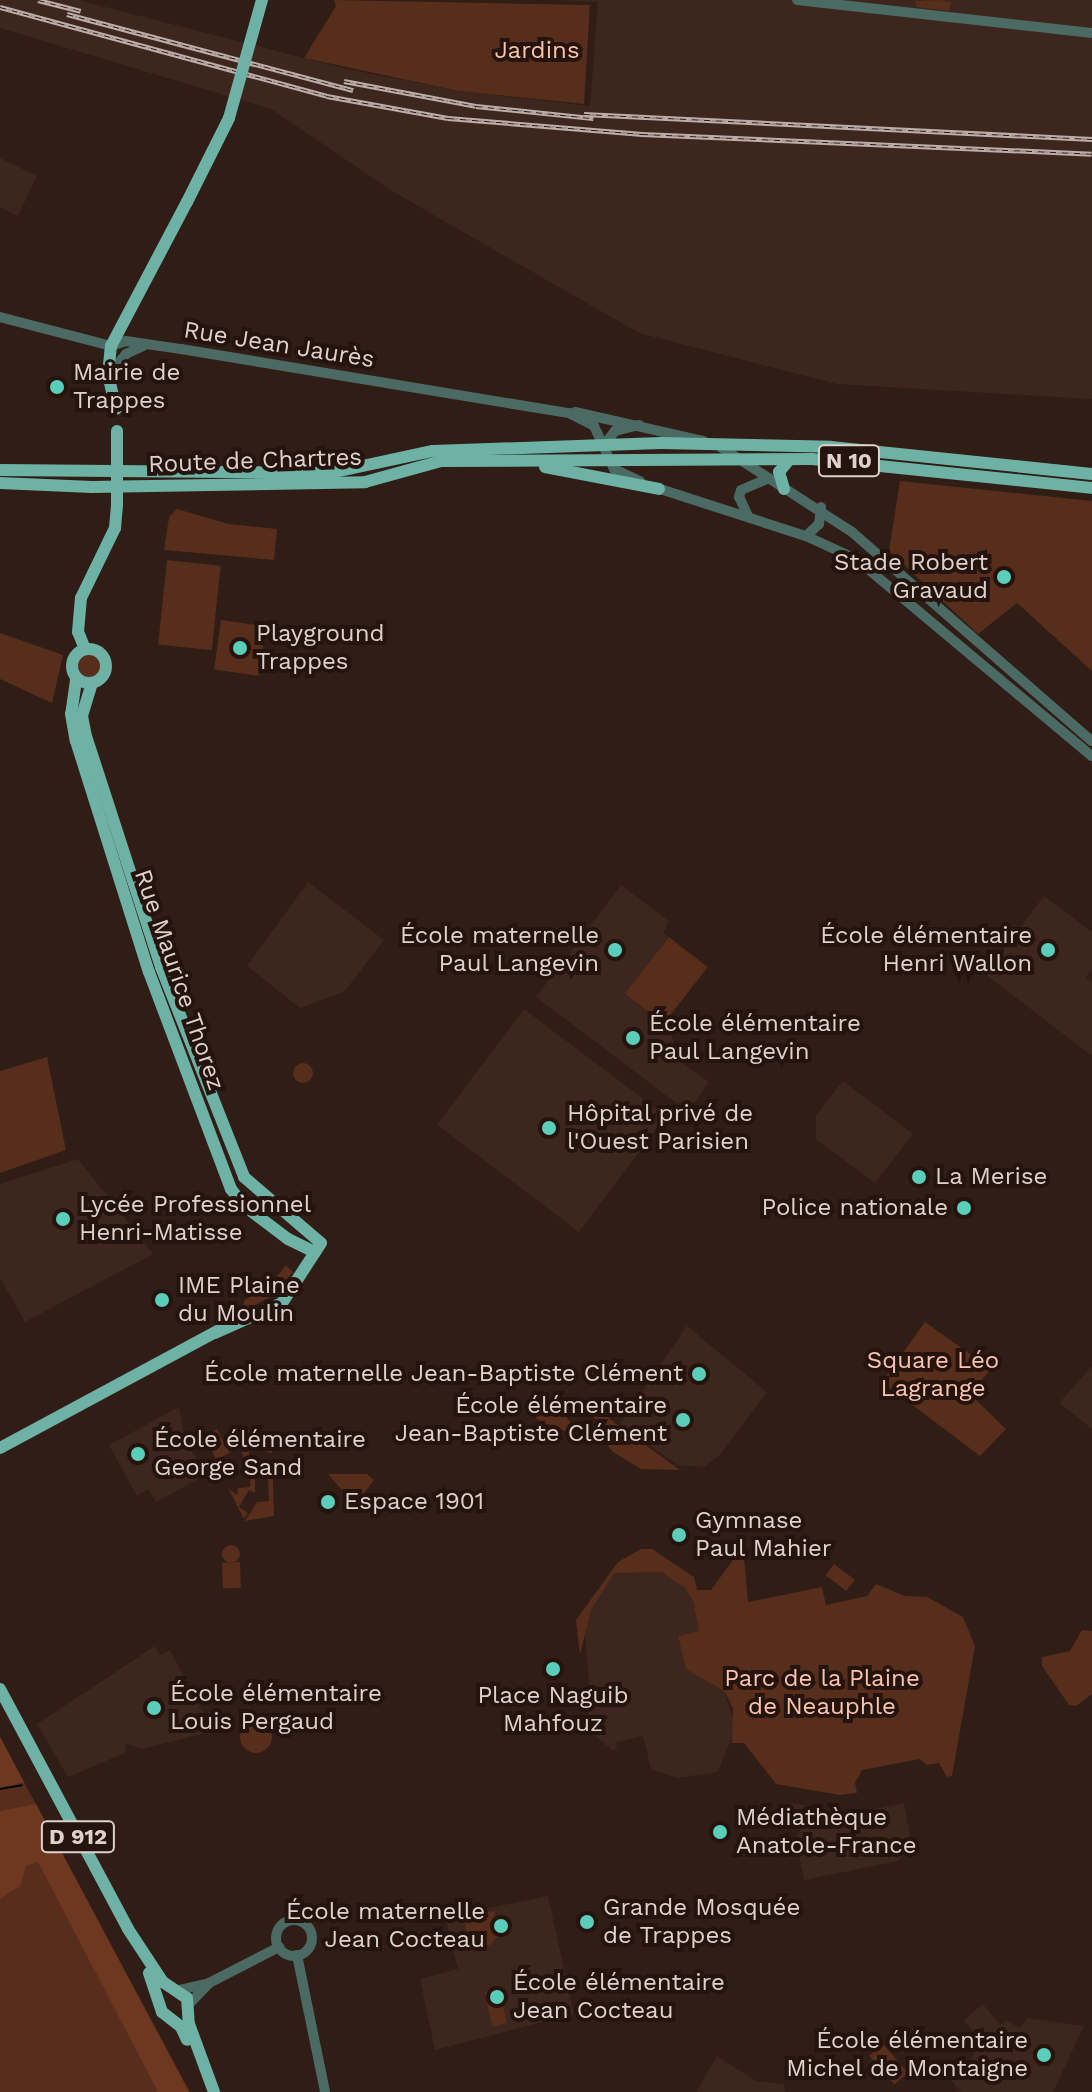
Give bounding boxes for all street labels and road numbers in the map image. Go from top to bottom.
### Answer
street label: Rue Jean Jaurès [181,316,377,374]
street label: Route de Chartres [148,443,362,479]
road number: N 10 [817,443,881,479]
street label: Rue Maurice Thorez [128,866,230,1094]
road number: D 912 [40,1819,116,1855]

